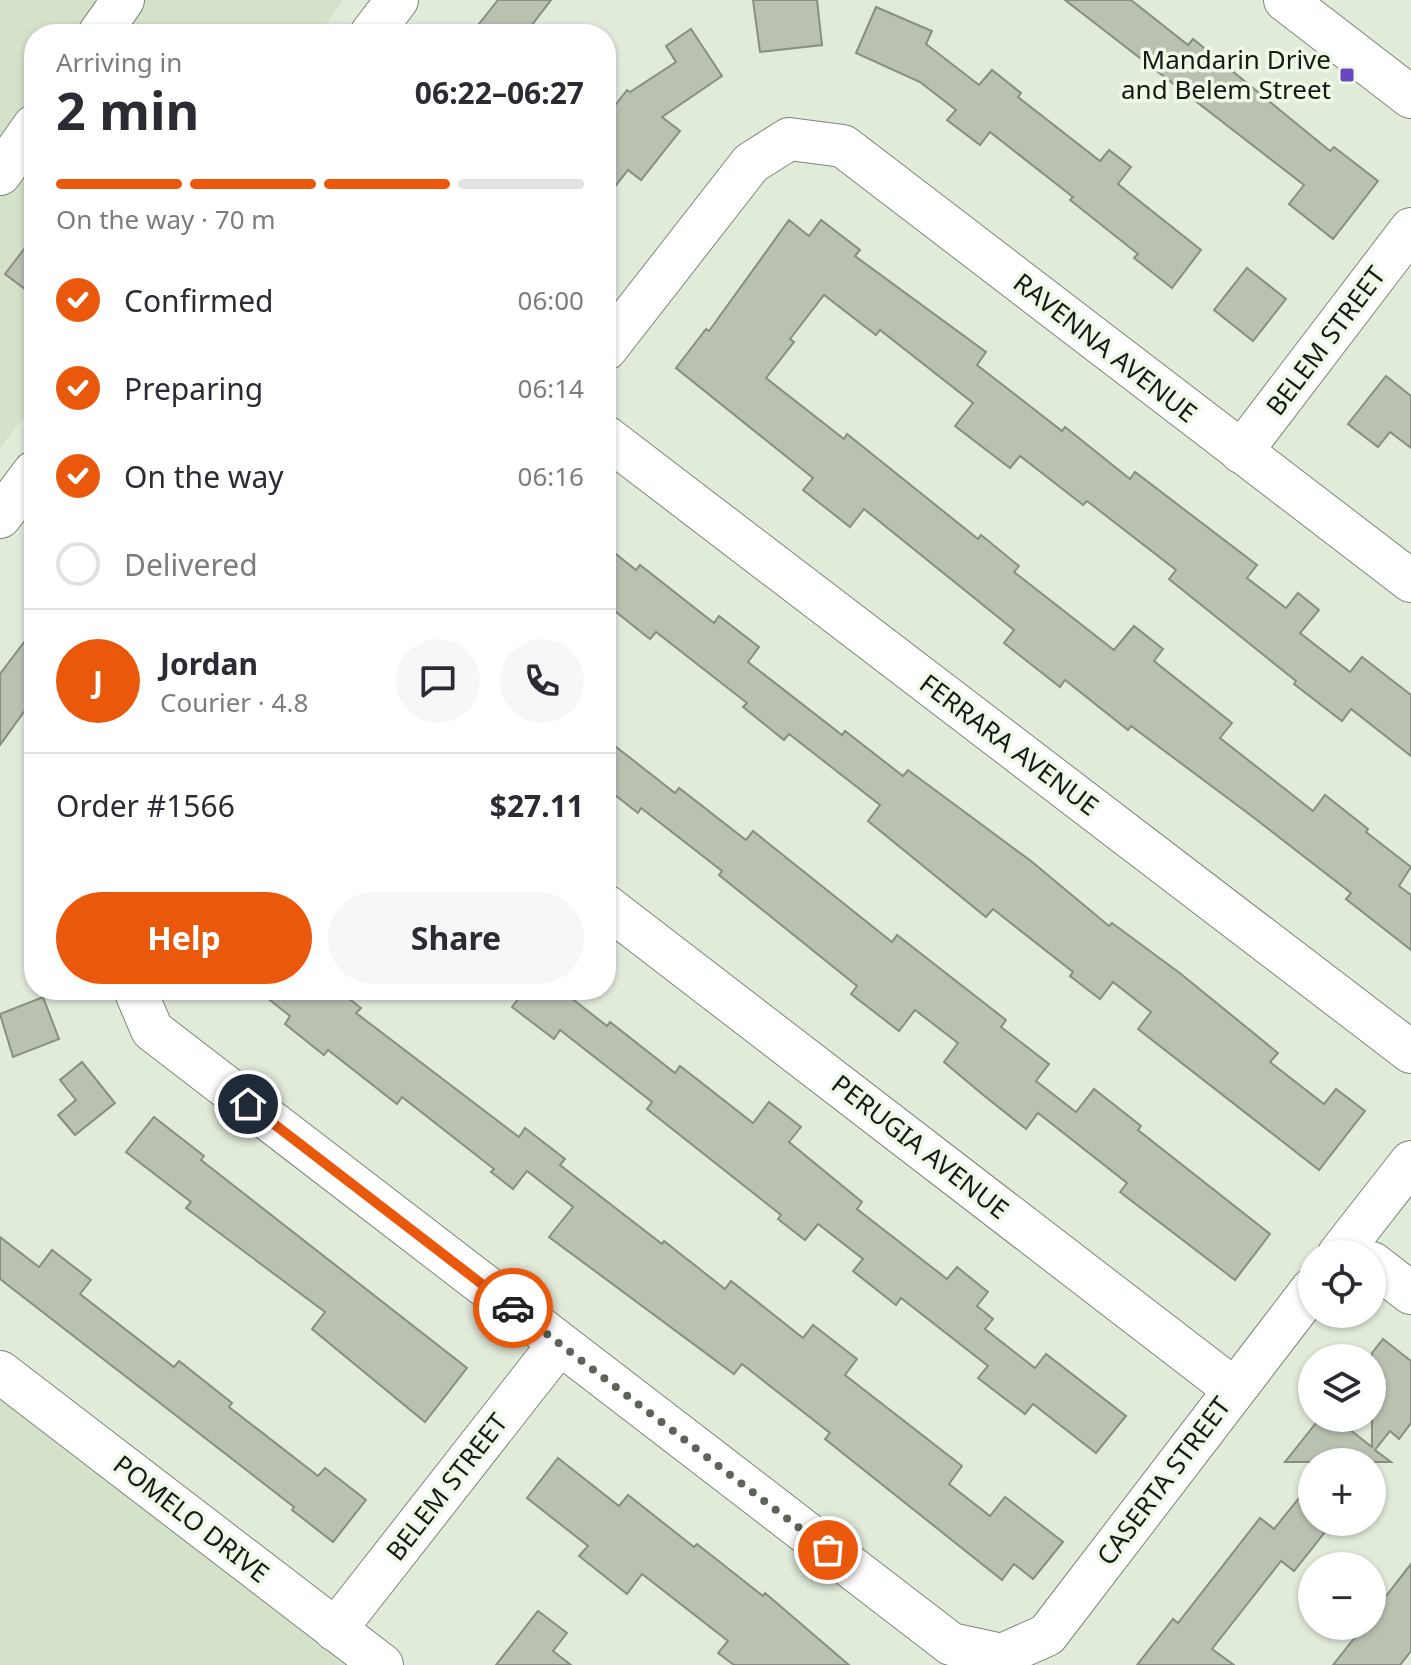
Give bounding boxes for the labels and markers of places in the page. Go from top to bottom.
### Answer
place label: Mandarin Drive and Belem Street [1121,41,1331,107]
marker: Mandarin Drive and Belem Street [1338,66,1356,84]
pin [214,1070,282,1138]
pin [794,1516,862,1584]

